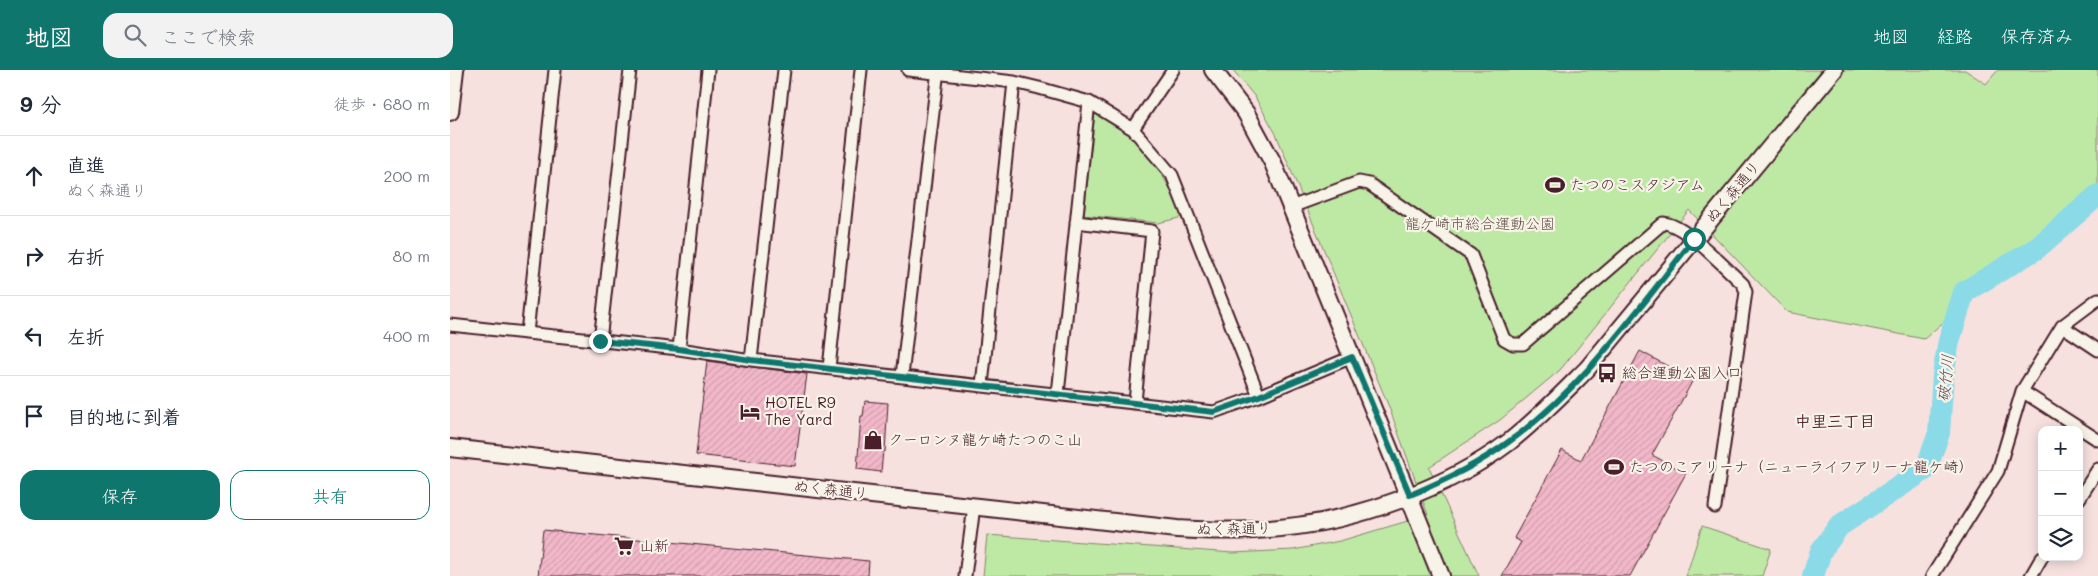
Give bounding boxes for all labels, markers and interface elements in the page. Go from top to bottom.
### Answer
search box [103,13,453,58]
text: 地図 [25,21,73,52]
icon: search [121,21,149,49]
text: ここで検索 [161,24,256,49]
text: 地図 [1873,24,1909,48]
text: 経路 [1937,24,1973,48]
text: 保存済み [2001,24,2073,48]
text: 9 分 [20,90,61,117]
text: 徒歩 · 680 m [334,93,430,114]
text: 直進 [67,152,105,177]
street label: ぬく森通り [1700,156,1764,227]
icon: ahead [20,162,48,190]
text: 200 m [383,165,430,186]
sports icon: たつのこスタジアム [1544,174,1566,196]
place label: たつのこスタジアム [1570,174,1705,194]
text: ぬく森通り [67,179,147,200]
park label: 龍ケ崎市総合運動公園 [1405,213,1555,233]
route start [1683,228,1706,251]
icon: right [20,242,48,270]
text: 右折 [67,244,105,269]
text: 80 m [393,245,430,266]
icon: left [20,322,48,350]
text: 左折 [67,324,105,349]
text: 400 m [383,325,430,346]
route end [589,330,612,353]
water label: 破竹川 [1932,353,1957,403]
bus stop icon: 総合運動公園入口 [1596,362,1618,384]
place label: 総合運動公園入口 [1622,362,1742,382]
place label: HOTEL R9 The Yard [765,392,836,429]
hotel icon: HOTEL R9 The Yard [739,401,761,423]
icon: arrive [20,402,48,430]
text: 目的地に到着 [67,404,181,429]
district label: 中里三丁目 [1795,410,1875,431]
map controls [2038,426,2083,561]
button: + [2038,426,2083,471]
shop icon: クーロンヌ龍ケ崎たつのこ山 [862,429,884,451]
place label: クーロンヌ龍ケ崎たつのこ山 [888,429,1082,449]
sports icon: たつのこアリーナ（ニューライフアリーナ龍ケ崎） [1603,456,1625,478]
place label: たつのこアリーナ（ニューライフアリーナ龍ケ崎） [1629,456,1973,476]
button: 保存 [20,470,220,520]
button: 共有 [230,470,430,520]
button: − [2038,471,2083,516]
street label: ぬく森通り [793,475,869,503]
button: layers [2038,516,2083,561]
street label: ぬく森通り [1196,517,1272,539]
supermarket icon: 山新 [613,535,635,557]
place label: 山新 [639,535,669,555]

